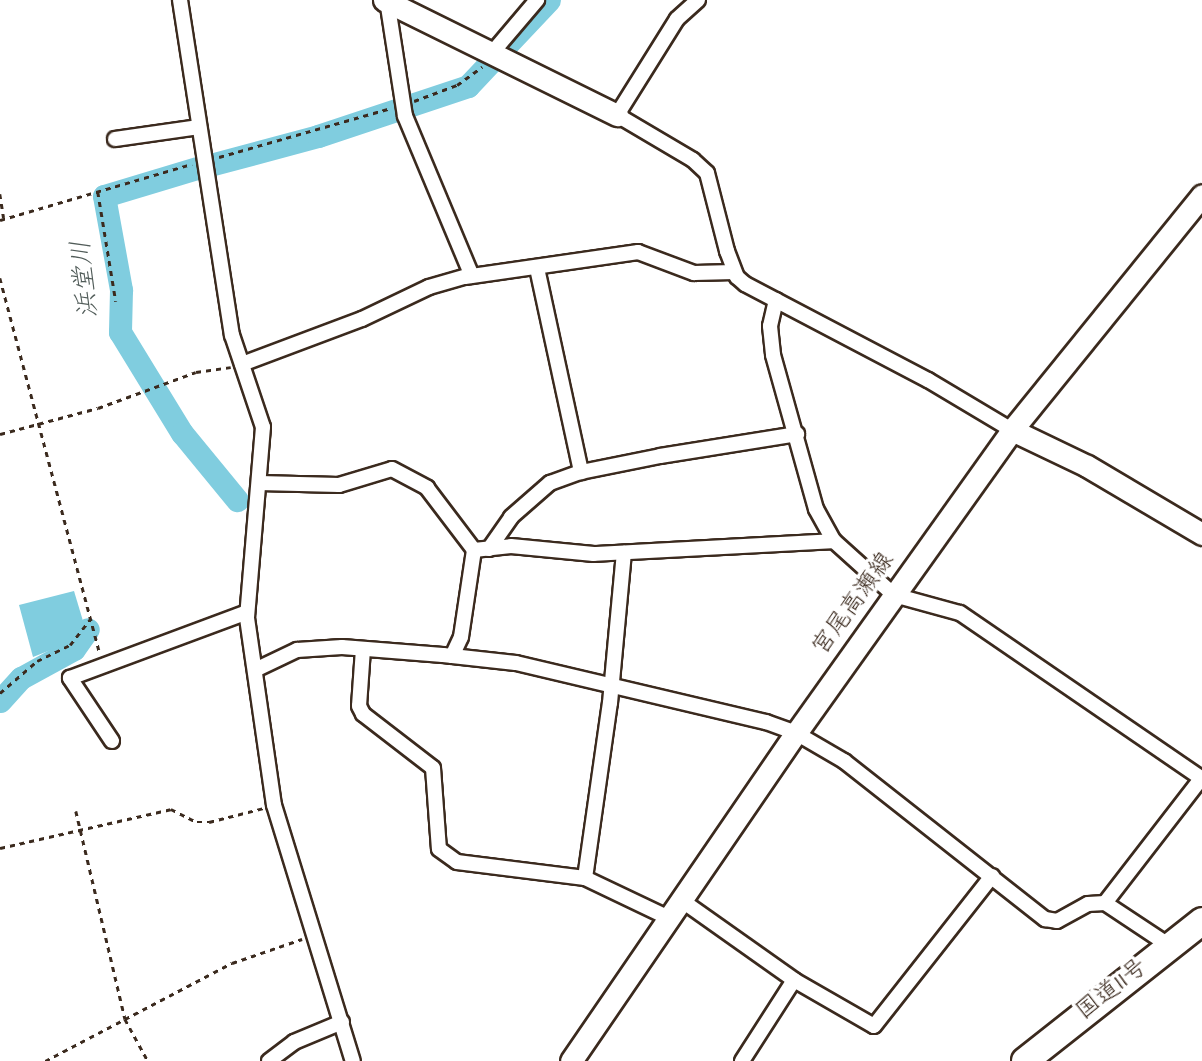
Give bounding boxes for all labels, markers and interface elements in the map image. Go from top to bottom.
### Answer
water label: 浜堂川 [67,239,107,319]
street label: 宮尾高瀬線 [808,548,902,662]
street label: 国道11号 [1072,954,1154,1028]

